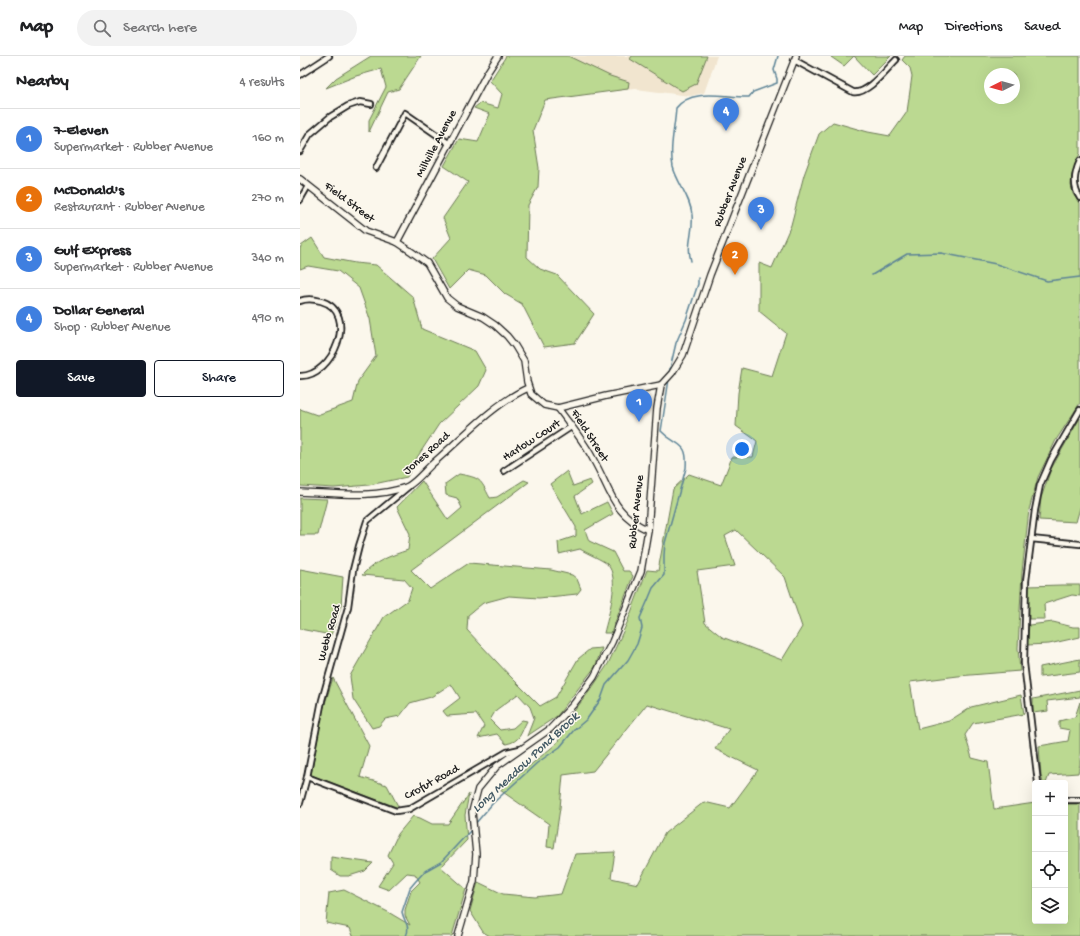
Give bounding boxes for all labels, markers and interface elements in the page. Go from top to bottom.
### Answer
search box [77,10,357,46]
text: Map [20,16,53,39]
icon: search [91,17,113,39]
text: Search here [123,19,197,37]
text: Map [899,19,923,36]
text: Directions [945,19,1002,36]
text: Saved [1024,19,1060,36]
north arrow [984,68,1020,104]
text: Nearby [16,72,69,92]
text: 4 results [240,75,284,90]
pin: 4 [713,98,739,131]
street label: Millville Avenue [413,107,461,180]
text: 7-Eleven [54,122,108,140]
text: 1 [26,131,32,146]
text: 160 m [252,131,284,146]
text: Supermarket · Rubber Avenue [54,140,213,155]
street label: Rubber Avenue [711,154,751,229]
street label: Field Street [320,179,378,227]
text: McDonald's [54,182,124,200]
text: 2 [26,191,32,206]
text: 270 m [251,191,284,206]
pin: 3 [748,197,774,230]
text: Restaurant · Rubber Avenue [54,200,205,215]
text: Gulf Express [54,242,131,260]
pin: 2 [722,242,748,275]
text: 3 [26,251,32,266]
text: 340 m [251,251,284,266]
text: Supermarket · Rubber Avenue [54,260,213,275]
text: Dollar General [54,302,144,320]
text: 4 [26,311,32,326]
text: 490 m [252,311,284,326]
text: Shop · Rubber Avenue [54,320,171,335]
button: Save [16,360,146,397]
button: Share [154,360,284,397]
pin: 1 [626,389,652,422]
street label: Field Street [566,406,612,466]
street label: Harlow Court [500,416,565,465]
street label: Jones Road [401,429,454,479]
your location [732,439,752,459]
street label: Rubber Avenue [626,474,648,550]
street label: Webb Road [315,602,345,663]
water label: Long Meadow Pond Brook [470,709,583,816]
street label: Crofut Road [402,762,463,804]
map controls [1032,780,1068,924]
button: + [1032,780,1068,816]
button: − [1032,816,1068,852]
button: locate [1032,852,1068,888]
button: layers [1032,888,1068,924]

